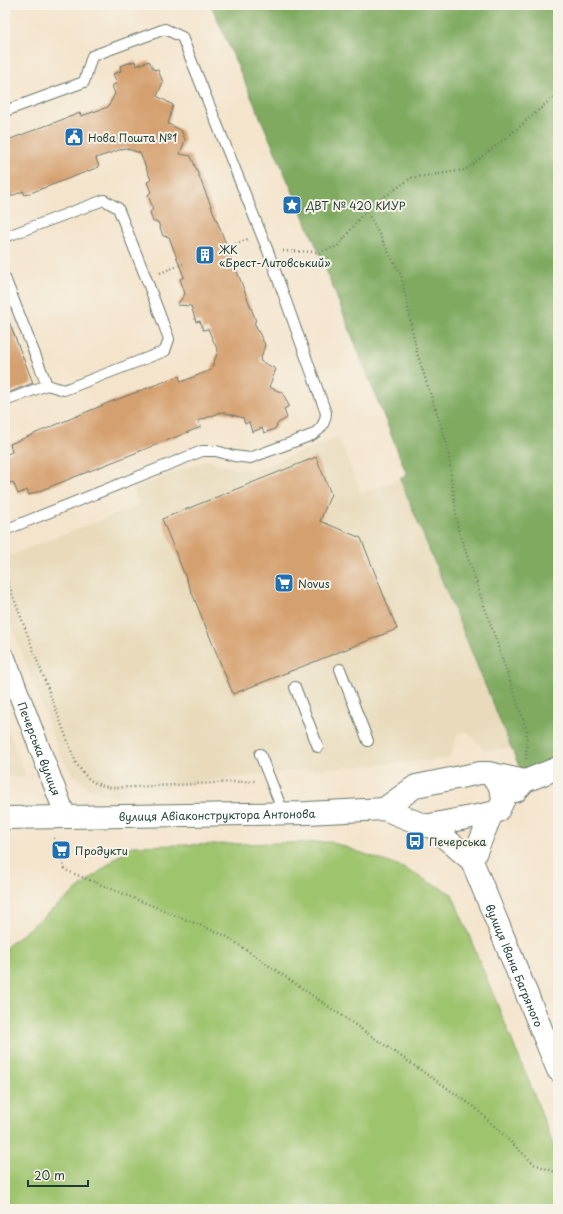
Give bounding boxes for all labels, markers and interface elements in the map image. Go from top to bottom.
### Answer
public building icon: Нова Пошта №1 [63,126,85,148]
place label: Нова Пошта №1 [88,129,177,146]
place icon: ДВТ № 420 КИУР [281,194,303,216]
place label: ДВТ № 420 КИУР [305,197,406,214]
place label: ЖК «Брест-Литовський» [218,241,330,271]
building icon: ЖК «Брест-Литовський» [194,244,216,266]
supermarket icon: Novus [273,572,295,594]
place label: Novus [298,575,330,592]
street label: Печерська вулиця [14,699,65,798]
street label: вулиця Авіаконструктора Антонова [119,804,316,825]
bus stop icon: Печерська [404,830,426,852]
place label: Печерська [429,833,487,850]
supermarket icon: Продукти [50,839,72,861]
place label: Продукти [75,842,128,859]
street label: вулиця Івана Багряного [482,901,548,1029]
scale bar [28,1162,88,1188]
text: 20 m [34,1166,65,1184]

